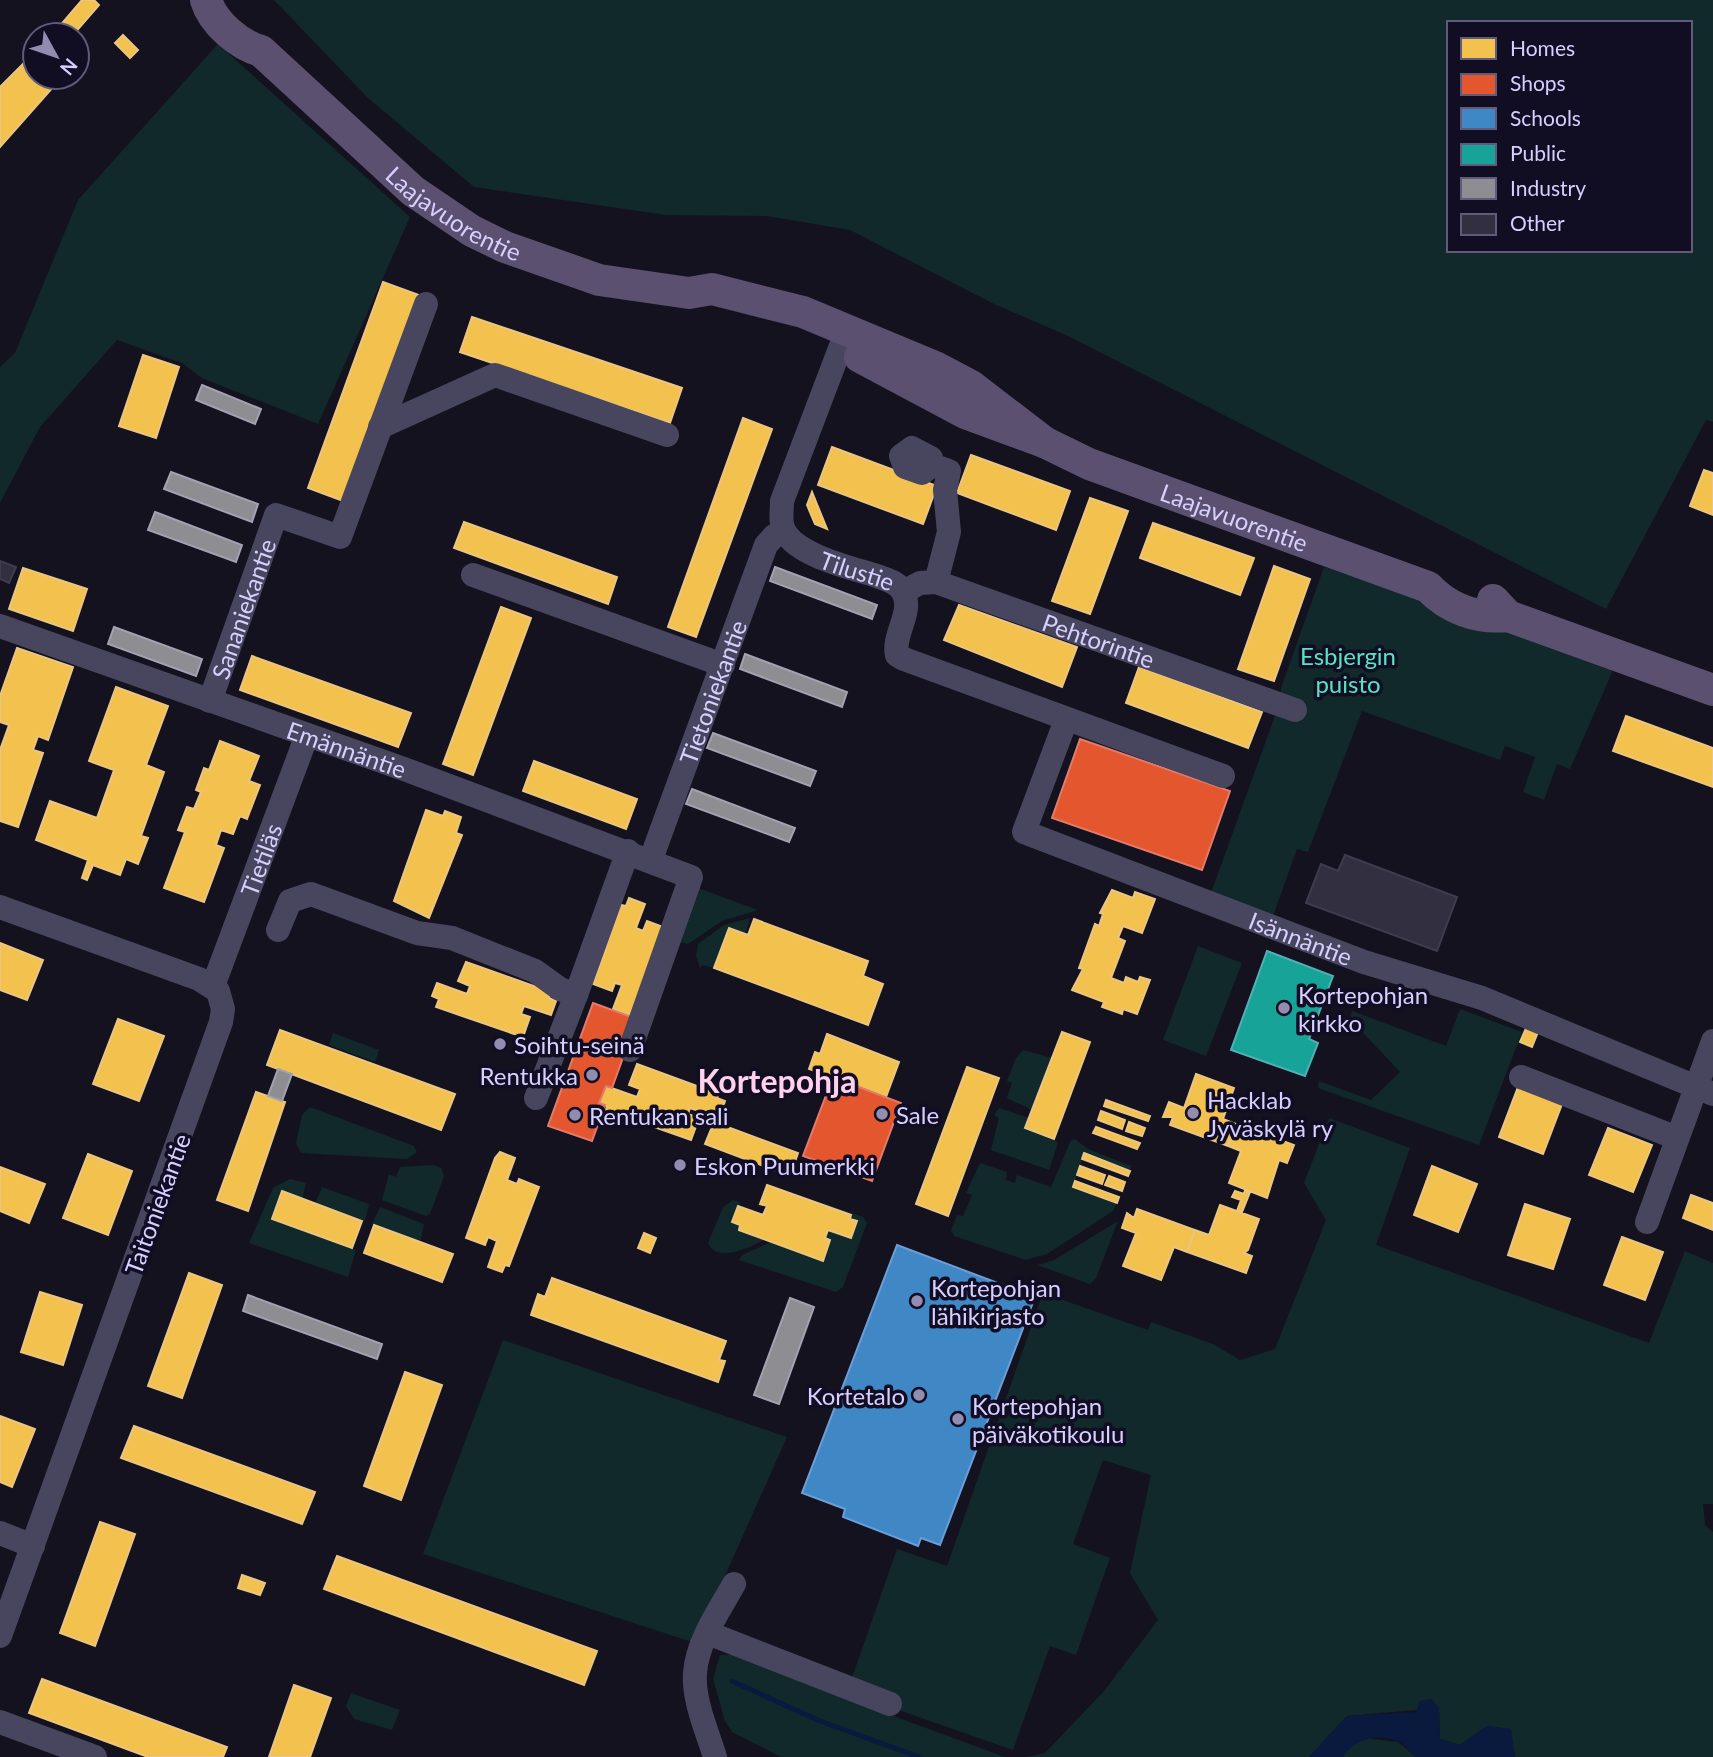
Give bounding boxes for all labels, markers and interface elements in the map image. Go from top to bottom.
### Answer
north arrow [21,21,91,91]
legend [1447,21,1692,252]
text: Homes [1510,35,1575,60]
text: N [56,54,83,80]
text: Shops [1510,70,1566,95]
text: Schools [1510,105,1581,130]
text: Public [1510,140,1566,165]
street label: Laajavuorentie [381,160,525,266]
text: Industry [1510,175,1586,200]
text: Other [1510,210,1565,235]
street label: Laajavuorentie [1157,477,1312,557]
street label: Sananiekantie [205,535,281,683]
street label: Tilustie [816,544,899,596]
street label: Pehtorintie [1039,607,1159,673]
street label: Tietoniekantie [673,616,752,768]
park label: Esbjergin puisto [1300,641,1396,698]
street label: Emännäntie [283,714,411,783]
street label: Tietiläs [234,819,287,900]
street label: Isännäntie [1245,905,1357,971]
place label: Kortepohjan kirkko [1298,980,1428,1037]
marker: Kortepohjan kirkko [1276,1000,1292,1016]
place label: Soihtu-seinä [514,1030,645,1059]
marker: Soihtu-seinä [492,1036,508,1052]
place label: Rentukka [480,1061,578,1090]
district label: Kortepohja [698,1061,856,1100]
marker: Rentukka [584,1067,600,1083]
place label: Hacklab Jyväskylä ry [1207,1085,1334,1142]
place label: Sale [896,1100,939,1129]
place label: Rentukan sali [589,1101,729,1130]
marker: Hacklab Jyväskylä ry [1185,1105,1201,1121]
marker: Sale [874,1106,890,1122]
marker: Rentukan sali [567,1107,583,1123]
street label: Taitoniekantie [118,1130,196,1278]
place label: Eskon Puumerkki [694,1151,875,1180]
marker: Eskon Puumerkki [672,1157,688,1173]
place label: Kortepohjan lähikirjasto [931,1273,1061,1330]
marker: Kortepohjan lähikirjasto [909,1293,925,1309]
place label: Kortetalo [807,1381,905,1410]
marker: Kortetalo [911,1387,927,1403]
place label: Kortepohjan päiväkotikoulu [972,1391,1124,1448]
marker: Kortepohjan päiväkotikoulu [950,1411,966,1427]

